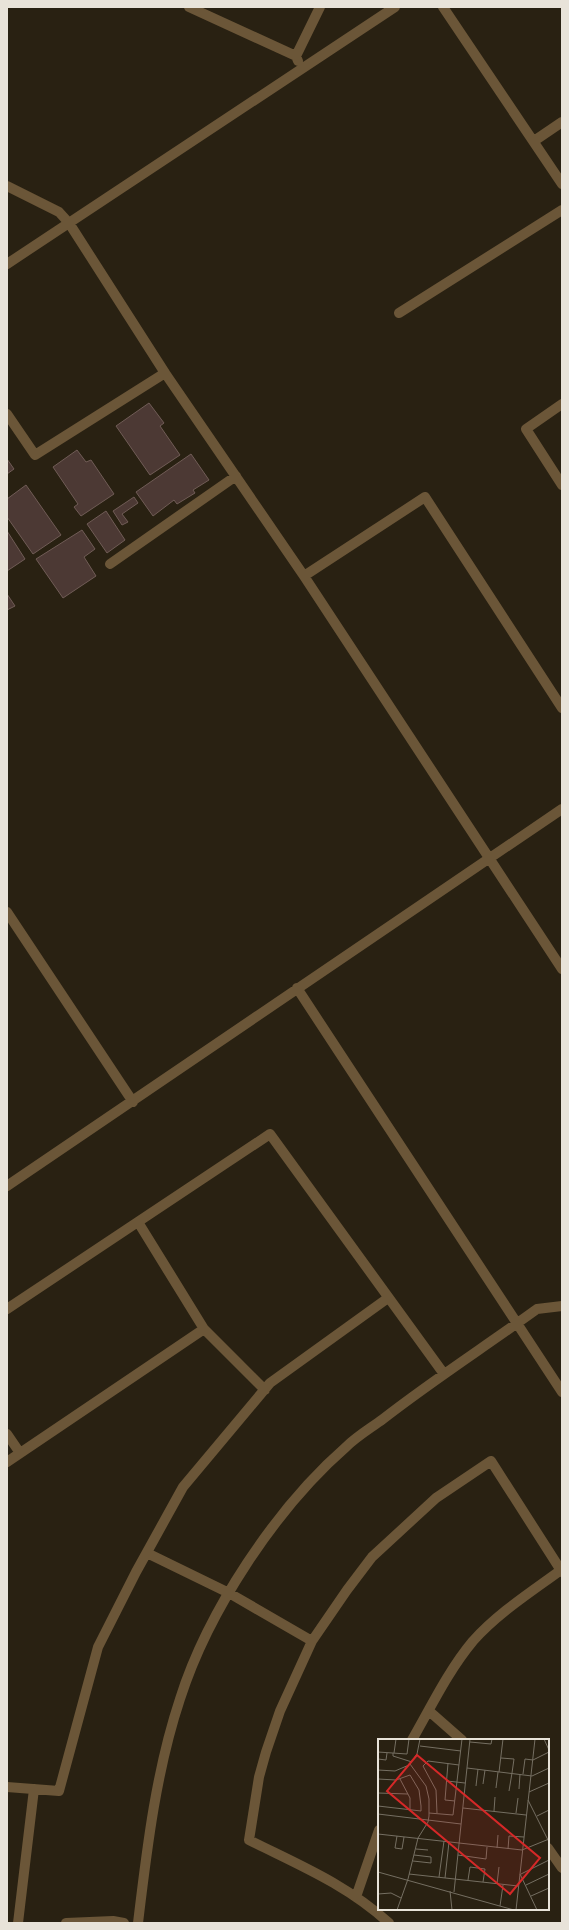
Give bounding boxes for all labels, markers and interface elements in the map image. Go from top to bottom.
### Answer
inset map [378,1739,549,1910]

